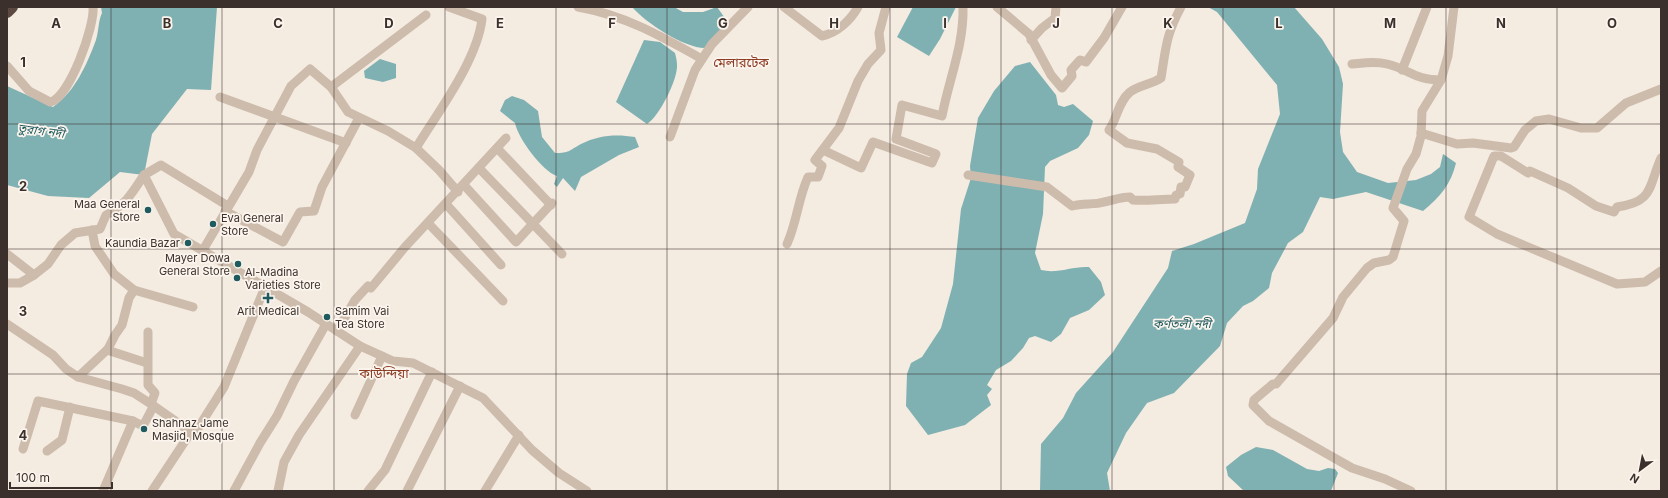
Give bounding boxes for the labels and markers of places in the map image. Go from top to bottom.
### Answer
place label: Maa General Store [74,197,140,224]
marker: Maa General Store [143,205,153,215]
place label: Eva General Store [221,211,284,238]
marker: Eva General Store [208,219,218,229]
place label: Kaundia Bazar [105,236,180,250]
marker: Kaundia Bazar [183,238,193,248]
place label: Mayer Dowa General Store [159,251,230,278]
marker: Mayer Dowa General Store [233,259,243,269]
place label: Al-Madina Varieties Store [245,265,321,292]
marker: Al-Madina Varieties Store [232,273,242,283]
marker: Arit Medical [263,293,273,303]
place label: Arit Medical [237,304,299,318]
place label: Samim Vai Tea Store [335,304,389,331]
marker: Samim Vai Tea Store [322,312,332,322]
place label: Shahnaz Jame Masjid, Mosque [152,416,234,443]
marker: Shahnaz Jame Masjid, Mosque [139,424,149,434]

